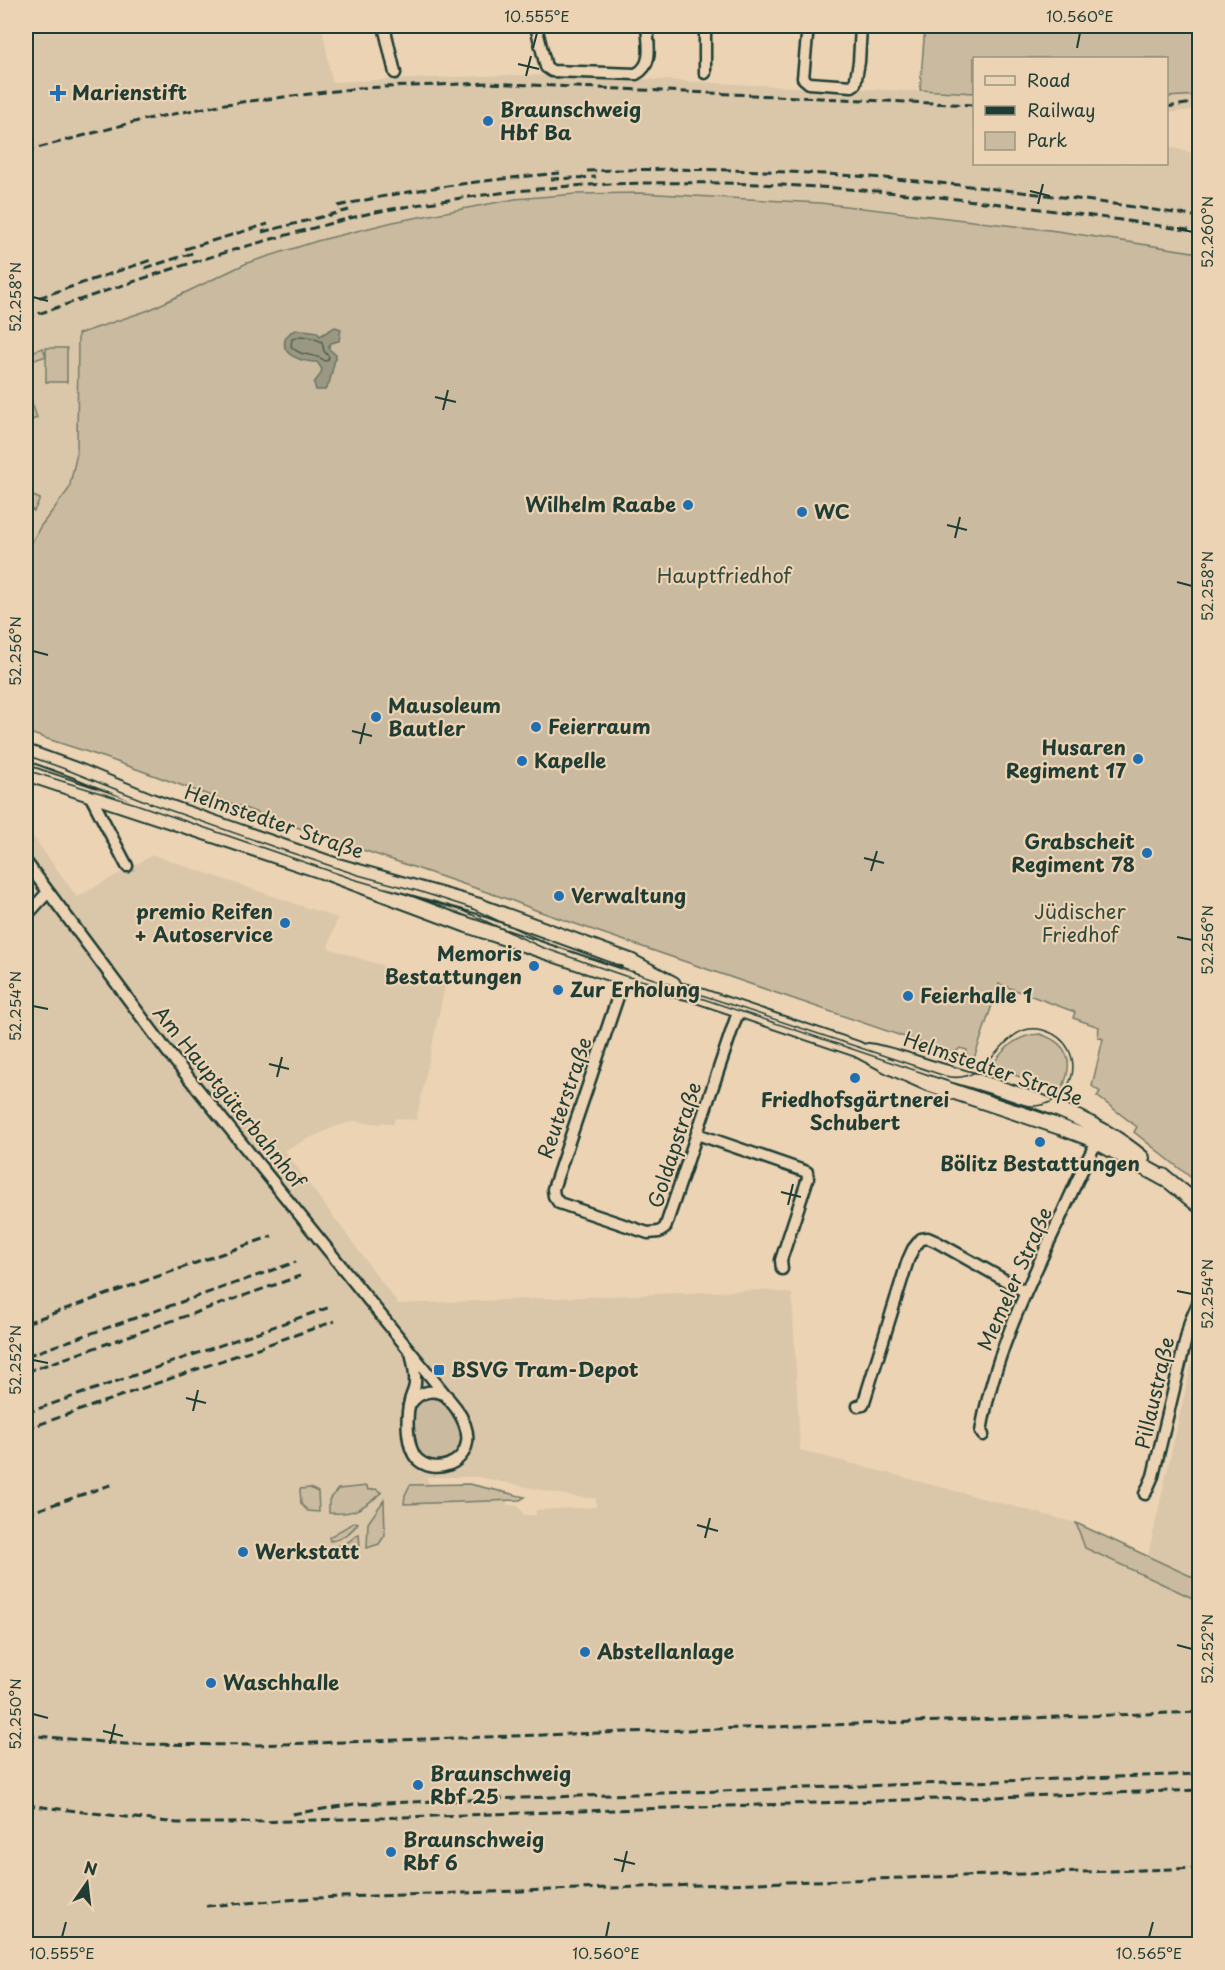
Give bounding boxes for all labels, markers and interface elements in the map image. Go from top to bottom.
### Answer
text: 10.555°E [504,4,570,27]
text: 10.560°E [1046,4,1114,27]
legend [973,57,1168,165]
text: Road [1027,66,1071,93]
place label: Marienstift [72,77,188,107]
marker: Marienstift [49,84,67,102]
place label: Braunschweig Hbf Ba [500,94,641,147]
text: Railway [1027,96,1095,123]
marker: Braunschweig Hbf Ba [481,114,495,128]
text: Park [1027,126,1067,153]
text: 52.260°N [1195,196,1218,268]
text: 52.258°N [3,262,26,332]
place label: Wilhelm Raabe [525,489,676,519]
place label: WC [814,496,850,526]
marker: Wilhelm Raabe [681,498,695,512]
marker: WC [795,505,809,519]
text: 52.258°N [1195,551,1218,621]
park label: Hauptfriedhof [657,560,792,590]
text: 52.256°N [3,616,26,686]
place label: Mausoleum Bautler [388,690,501,743]
marker: Mausoleum Bautler [369,710,383,724]
place label: Feierraum [548,711,651,741]
marker: Feierraum [529,720,543,734]
place label: Husaren Regiment 17 [1006,732,1127,785]
place label: Kapelle [534,745,606,775]
marker: Husaren Regiment 17 [1131,752,1145,766]
marker: Kapelle [515,754,529,768]
street label: Helmstedter Straße [181,776,368,866]
place label: Grabscheit Regiment 78 [1011,826,1135,879]
marker: Grabscheit Regiment 78 [1140,846,1154,860]
place label: Verwaltung [571,880,686,910]
marker: Verwaltung [552,889,566,903]
place label: premio Reifen + Autoservice [134,896,273,949]
park label: Jüdischer Friedhof [1034,896,1126,949]
text: 52.256°N [1195,905,1218,975]
marker: premio Reifen + Autoservice [278,916,292,930]
place label: Memoris Bestattungen [384,938,522,991]
marker: Memoris Bestattungen [527,959,541,973]
text: 52.254°N [3,971,26,1041]
place label: Zur Erholung [570,974,700,1004]
place label: Feierhalle 1 [920,980,1033,1010]
marker: Zur Erholung [551,983,565,997]
marker: Feierhalle 1 [901,989,915,1003]
street label: Am Hauptgüterbahnhof [146,998,314,1195]
street label: Helmstedter Straße [900,1023,1087,1113]
street label: Reuterstraße [529,1033,599,1163]
marker: Friedhofsgärtnerei Schubert [848,1071,862,1085]
street label: Goldapstraße [640,1078,709,1212]
place label: Friedhofsgärtnerei Schubert [761,1084,950,1137]
marker: Bölitz Bestattungen [1033,1135,1047,1149]
place label: Bölitz Bestattungen [940,1148,1140,1178]
street label: Memeler Straße [969,1202,1059,1355]
text: 52.254°N [1195,1259,1218,1329]
text: 52.252°N [3,1325,26,1395]
street label: Pillaustraße [1127,1334,1181,1452]
place label: BSVG Tram-Depot [451,1354,639,1384]
marker: BSVG Tram-Depot [432,1363,446,1377]
place label: Werkstatt [255,1536,359,1566]
marker: Werkstatt [236,1545,250,1559]
text: 52.252°N [1195,1614,1218,1684]
place label: Abstellanlage [596,1636,734,1666]
marker: Abstellanlage [578,1645,592,1659]
place label: Waschhalle [223,1667,339,1697]
marker: Waschhalle [204,1676,218,1690]
text: 52.250°N [3,1678,26,1750]
place label: Braunschweig Rbf 25 [430,1758,571,1811]
marker: Braunschweig Rbf 25 [411,1778,425,1792]
place label: Braunschweig Rbf 6 [403,1824,544,1877]
marker: Braunschweig Rbf 6 [384,1845,398,1859]
north arrow [57,1853,117,1913]
text: N [82,1854,100,1881]
text: 10.555°E [29,1941,95,1964]
text: 10.560°E [572,1941,640,1964]
text: 10.565°E [1116,1941,1182,1964]

